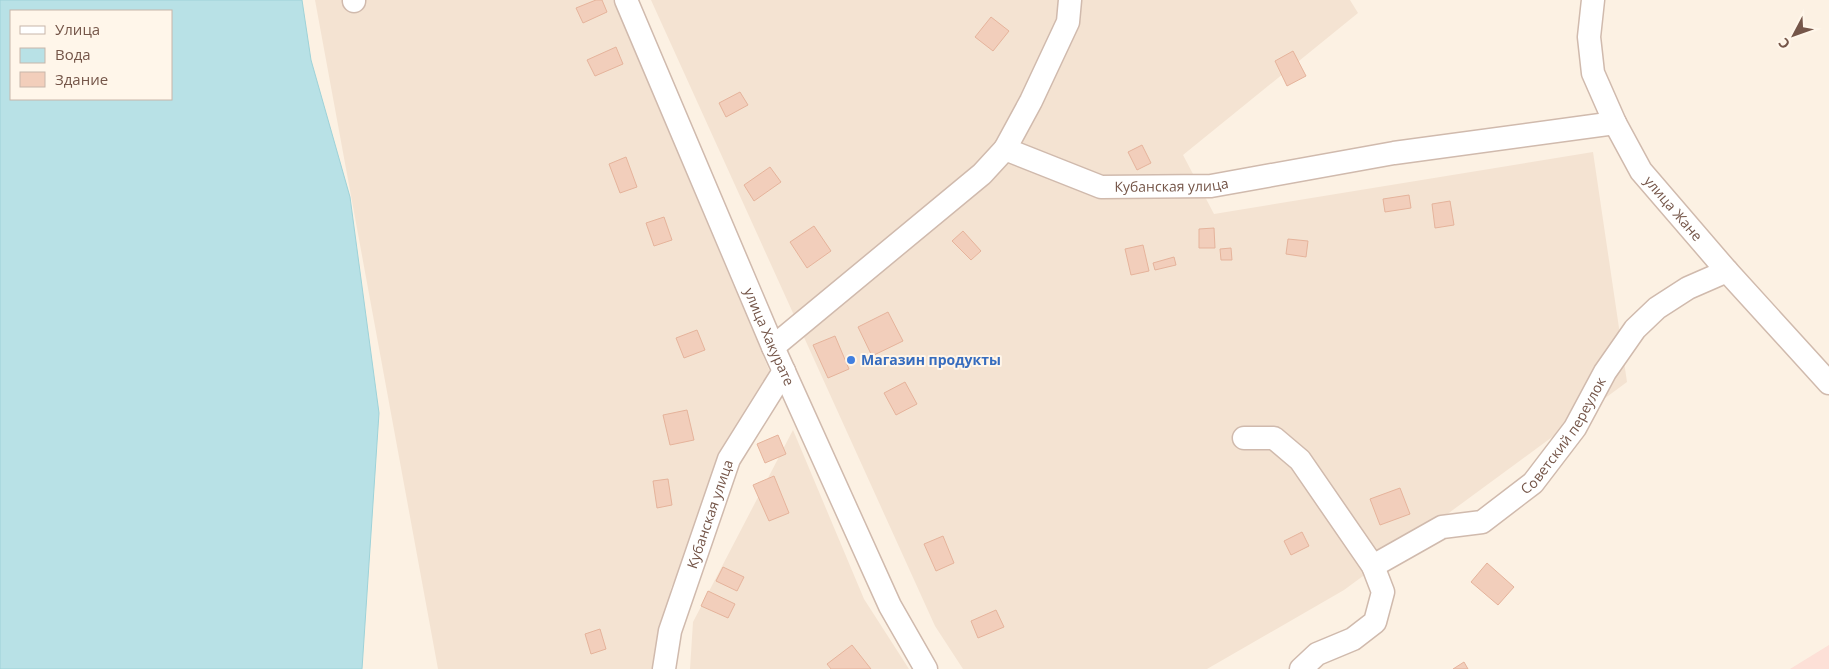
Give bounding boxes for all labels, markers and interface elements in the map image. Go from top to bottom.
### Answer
legend [10,10,172,100]
north arrow [1769,10,1819,60]
text: Улица [55,19,100,39]
text: С [1774,34,1794,53]
text: Вода [55,44,91,64]
text: Здание [55,69,108,89]
street label: улица Жане [1640,171,1707,245]
street label: Кубанская улица [1114,173,1230,196]
street label: улица Хакурате [740,285,799,389]
place label: Магазин продукты [861,350,1001,369]
marker: Магазин продукты [845,354,857,366]
street label: Советский переулок [1516,373,1610,498]
street label: Кубанская улица [682,457,737,571]

